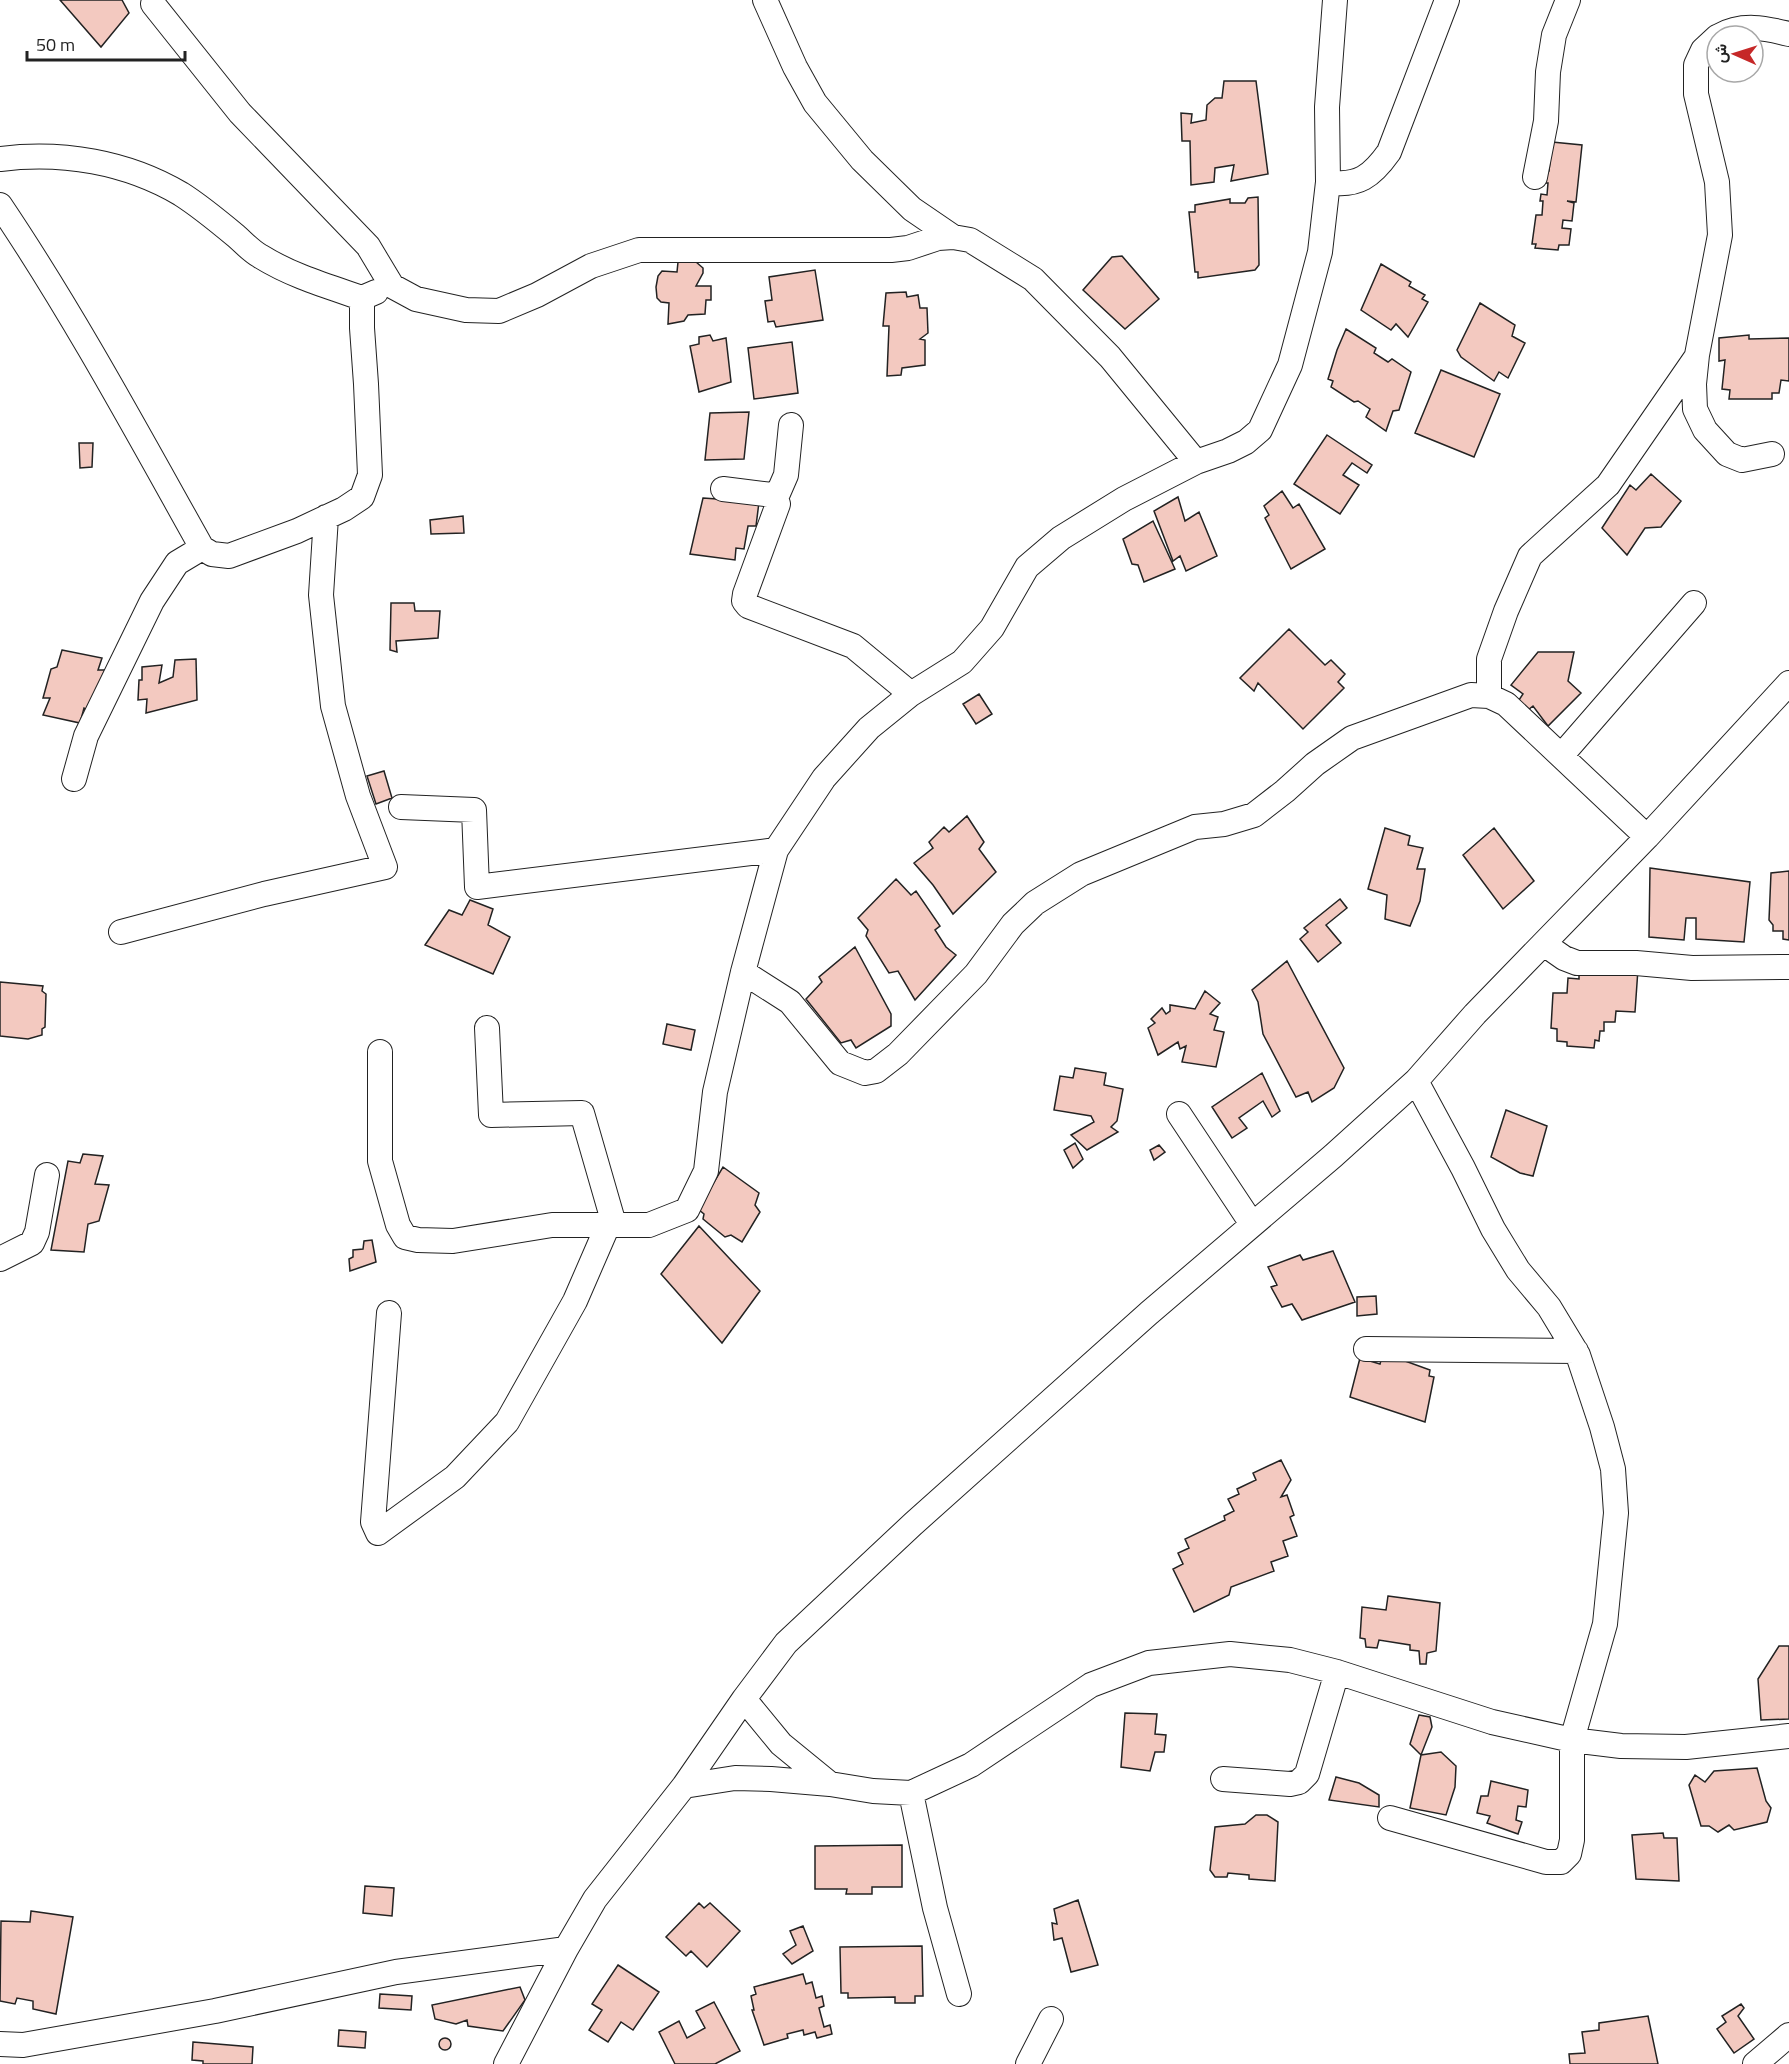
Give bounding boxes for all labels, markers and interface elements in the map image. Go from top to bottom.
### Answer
scale bar [27,24,184,62]
north arrow [1705,24,1765,84]
text: 50 m [36,31,75,58]
text: ش [1708,43,1733,63]

